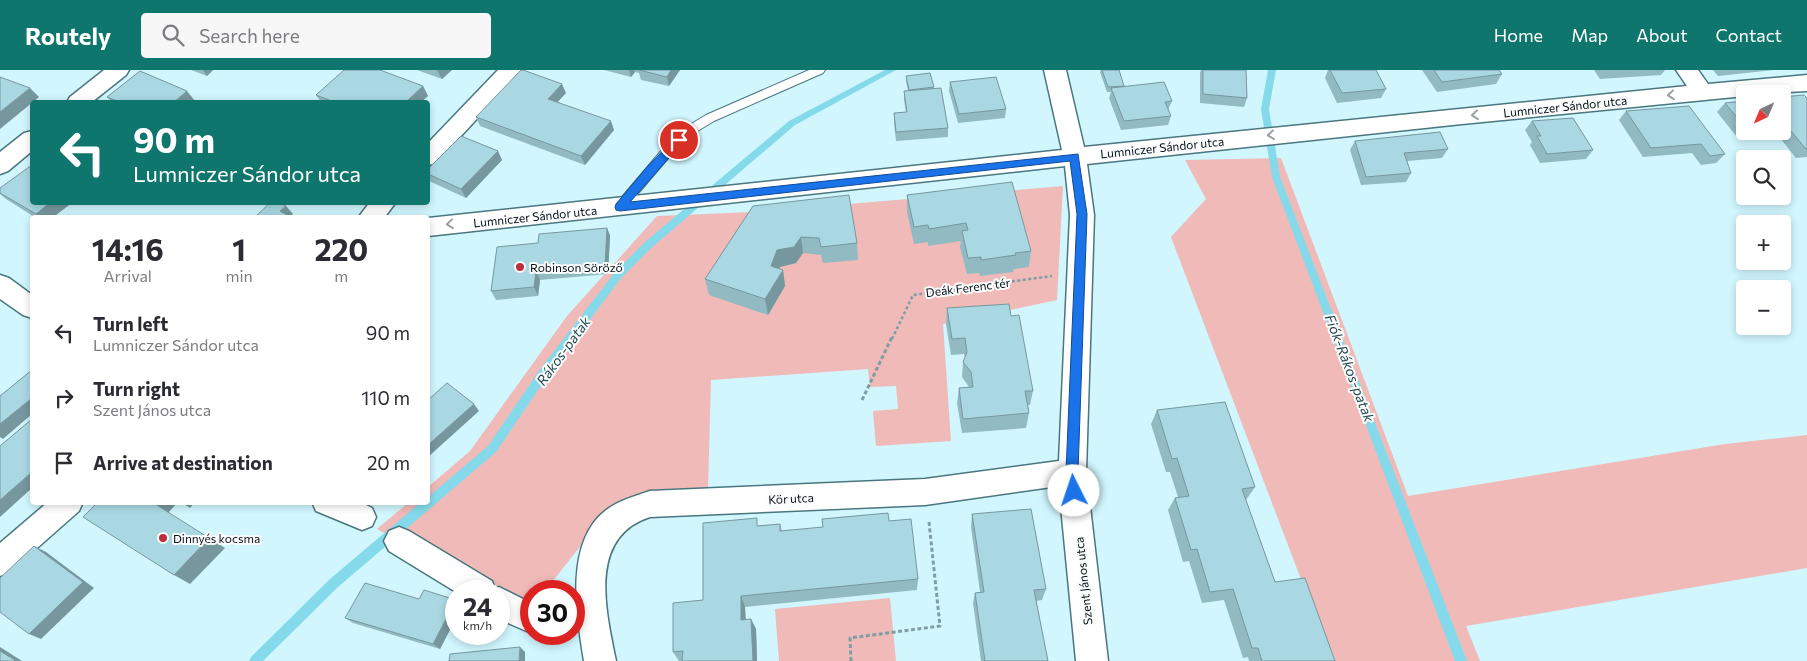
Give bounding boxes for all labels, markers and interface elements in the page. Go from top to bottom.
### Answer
search box [141,13,491,58]
text: Routely [25,21,111,50]
icon: search [159,21,187,49]
text: Search here [199,24,300,47]
text: Home [1494,24,1543,46]
text: Map [1571,24,1608,46]
text: About [1636,24,1688,46]
text: Contact [1716,24,1782,46]
north arrow [1736,85,1791,140]
map controls [1736,85,1791,335]
one-way arrow [1667,89,1675,100]
street label: Lumniczer Sándor utca [1502,93,1628,119]
one-way arrow [1471,109,1479,120]
text: 90 m [133,117,215,160]
pin [658,119,700,161]
icon: left [50,120,115,185]
icon: arrive [665,126,693,154]
one-way arrow [1266,130,1274,141]
street label: Lumniczer Sándor utca [1099,134,1225,160]
button: search [1736,150,1791,205]
text: Lumniczer Sándor utca [133,160,361,187]
street label: Lumniczer Sándor utca [472,203,598,229]
button: + [1736,215,1791,270]
one-way arrow [446,218,454,229]
text: 14:16 [92,230,164,267]
text: 1 [232,230,246,267]
text: 220 [314,230,368,267]
place label: Robinson Söröző [530,260,623,274]
marker: Robinson Söröző [514,261,526,273]
text: Arrival [104,266,152,285]
text: min [225,266,253,285]
text: m [334,266,348,285]
street label: Deák Ferenc tér [925,275,1011,299]
button: − [1736,280,1791,335]
text: Turn left [93,312,168,335]
water label: Fiók-Rákos-patak [1322,312,1378,425]
water label: Rákos-patak [532,313,594,389]
icon: left [50,319,78,347]
text: 90 m [366,321,410,344]
text: Lumniczer Sándor utca [93,335,259,354]
text: Turn right [93,377,180,400]
icon: right [50,384,78,412]
text: 110 m [361,386,410,409]
text: Szent János utca [93,400,211,419]
icon: arrive [50,449,78,477]
text: Arrive at destination [93,451,273,474]
text: 20 m [367,451,410,474]
position arrow [1047,464,1099,516]
street label: Kör utca [768,490,814,506]
place label: Dinnyés kocsma [173,531,260,545]
marker: Dinnyés kocsma [157,532,169,544]
street label: Szent János utca [1071,536,1096,626]
speed limit sign: 30 [520,580,585,645]
text: 24 [463,591,492,621]
text: km/h [463,618,492,632]

